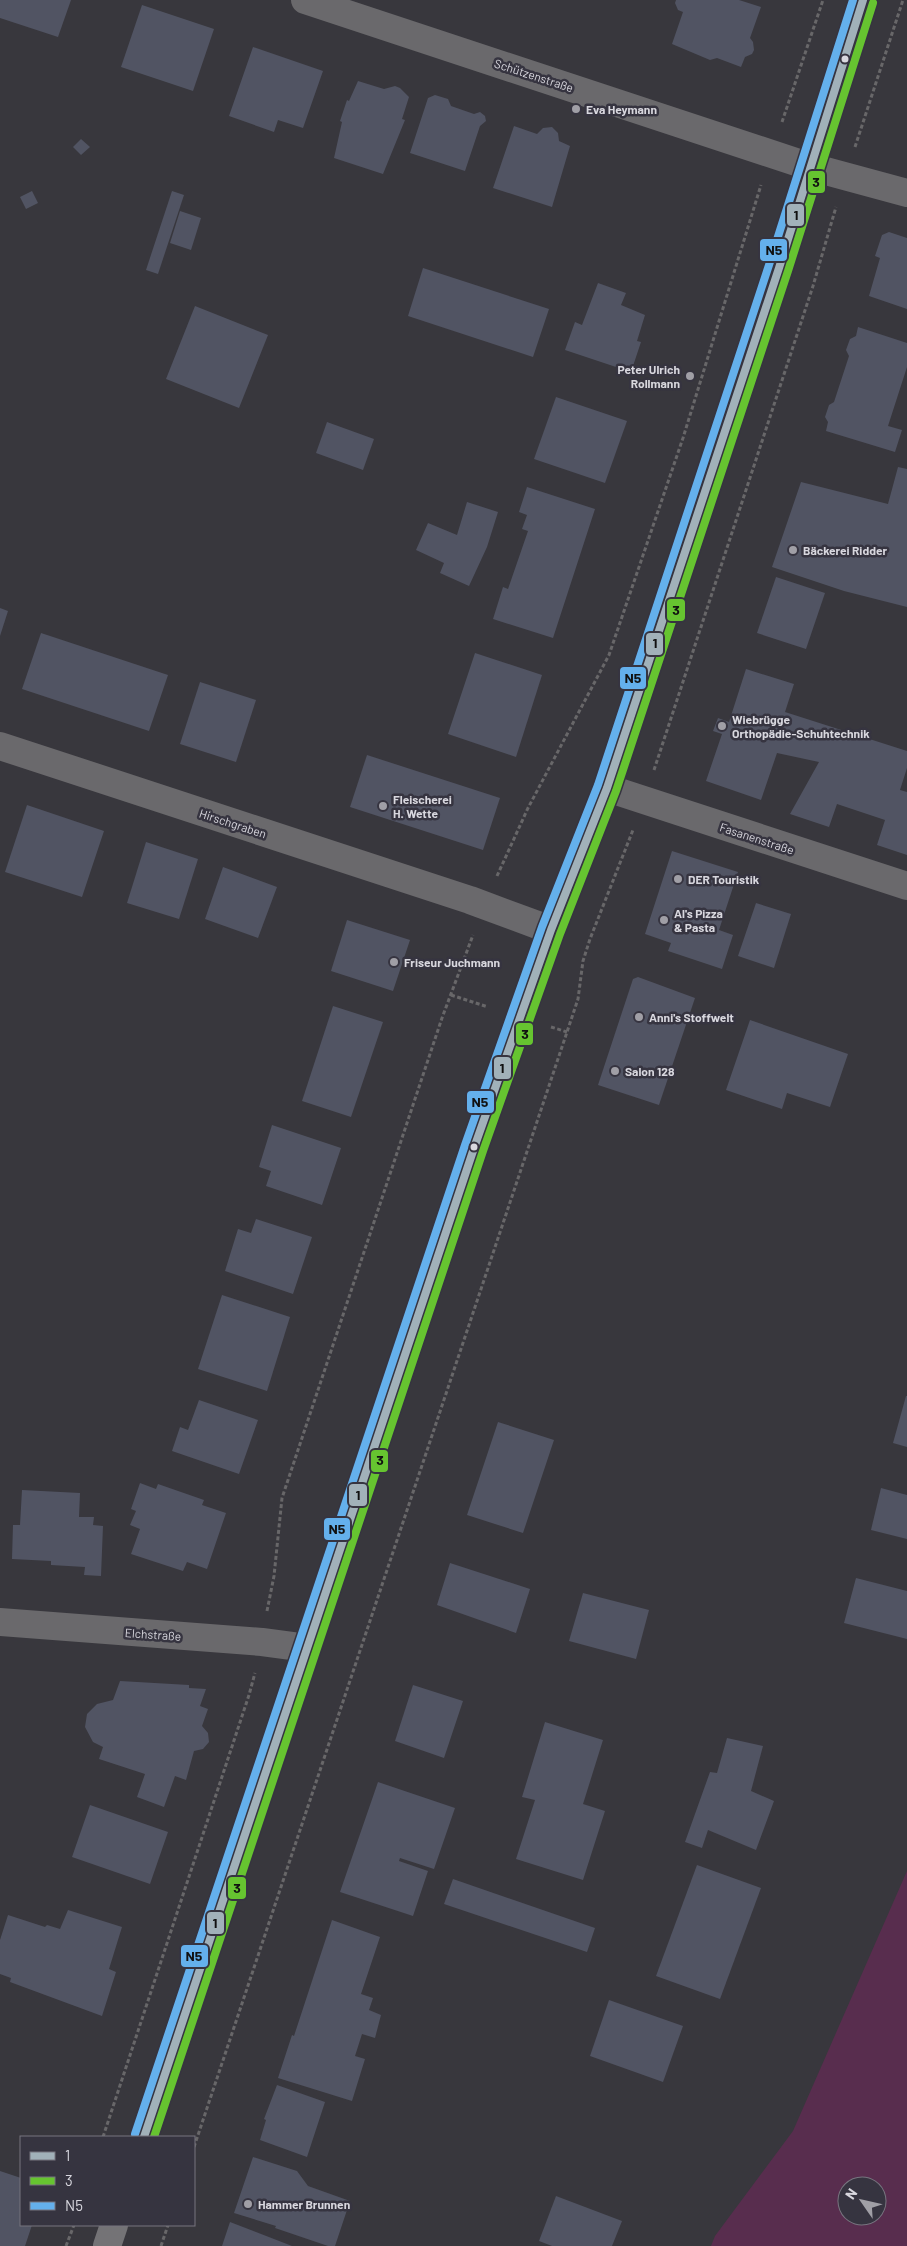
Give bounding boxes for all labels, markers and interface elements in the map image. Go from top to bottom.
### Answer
unlabelled marker [840,54,850,64]
street label: Schützenstraße [493,56,575,94]
place label: Eva Heymann [586,102,657,116]
marker: Eva Heymann [570,103,582,115]
line badge: 3 [807,170,826,194]
text: 3 [812,173,820,190]
line badge: 1 [786,203,805,227]
text: 1 [794,206,799,223]
line badge: N5 [759,238,788,262]
text: N5 [766,241,783,258]
place label: Peter Ulrich Rollmann [618,362,680,390]
marker: Peter Ulrich Rollmann [684,370,696,382]
place label: Bäckerei Ridder [803,543,888,557]
marker: Bäckerei Ridder [787,544,799,556]
line badge: 3 [666,598,686,622]
text: 3 [672,601,680,618]
line badge: 1 [645,632,664,656]
text: 1 [653,634,658,651]
line badge: N5 [619,666,647,690]
text: N5 [625,669,642,686]
place label: Wiebrügge Orthopädie-Schuhtechnik [732,712,870,740]
marker: Wiebrügge Orthopädie-Schuhtechnik [716,720,728,732]
place label: Fleischerei H. Wette [393,792,452,820]
marker: Fleischerei H. Wette [377,800,389,812]
street label: Hirschgraben [198,806,268,840]
street label: Fasanenstraße [718,819,796,857]
place label: DER Touristik [688,872,760,886]
marker: DER Touristik [672,873,684,885]
place label: Al's Pizza & Pasta [674,906,723,934]
marker: Al's Pizza & Pasta [658,914,670,926]
place label: Friseur Juchmann [404,955,500,969]
marker: Friseur Juchmann [388,956,400,968]
place label: Anni's Stoffwelt [649,1010,734,1024]
marker: Anni's Stoffwelt [633,1011,645,1023]
line badge: 3 [515,1022,534,1046]
text: 3 [521,1025,529,1042]
line badge: 1 [493,1056,512,1080]
text: 1 [500,1059,505,1076]
place label: Salon 128 [625,1064,675,1078]
marker: Salon 128 [609,1065,621,1077]
line badge: N5 [466,1090,495,1114]
text: N5 [472,1093,489,1110]
unlabelled marker [469,1142,479,1152]
line badge: 3 [370,1449,389,1473]
text: 3 [376,1451,384,1468]
line badge: 1 [348,1483,368,1507]
text: 1 [356,1486,361,1503]
line badge: N5 [323,1517,351,1541]
text: N5 [329,1520,346,1537]
street label: Elchstraße [124,1625,182,1643]
line badge: 3 [227,1876,247,1900]
text: 3 [233,1879,241,1896]
line badge: 1 [206,1911,225,1935]
text: 1 [213,1914,218,1931]
line badge: N5 [180,1944,209,1968]
text: N5 [186,1947,203,1964]
legend [20,2136,195,2226]
text: 1 [65,2146,70,2164]
text: 3 [65,2171,73,2189]
north arrow [837,2176,887,2226]
text: N [841,2185,860,2202]
text: N5 [65,2196,83,2214]
place label: Hammer Brunnen [258,2197,350,2211]
marker: Hammer Brunnen [242,2198,254,2210]

